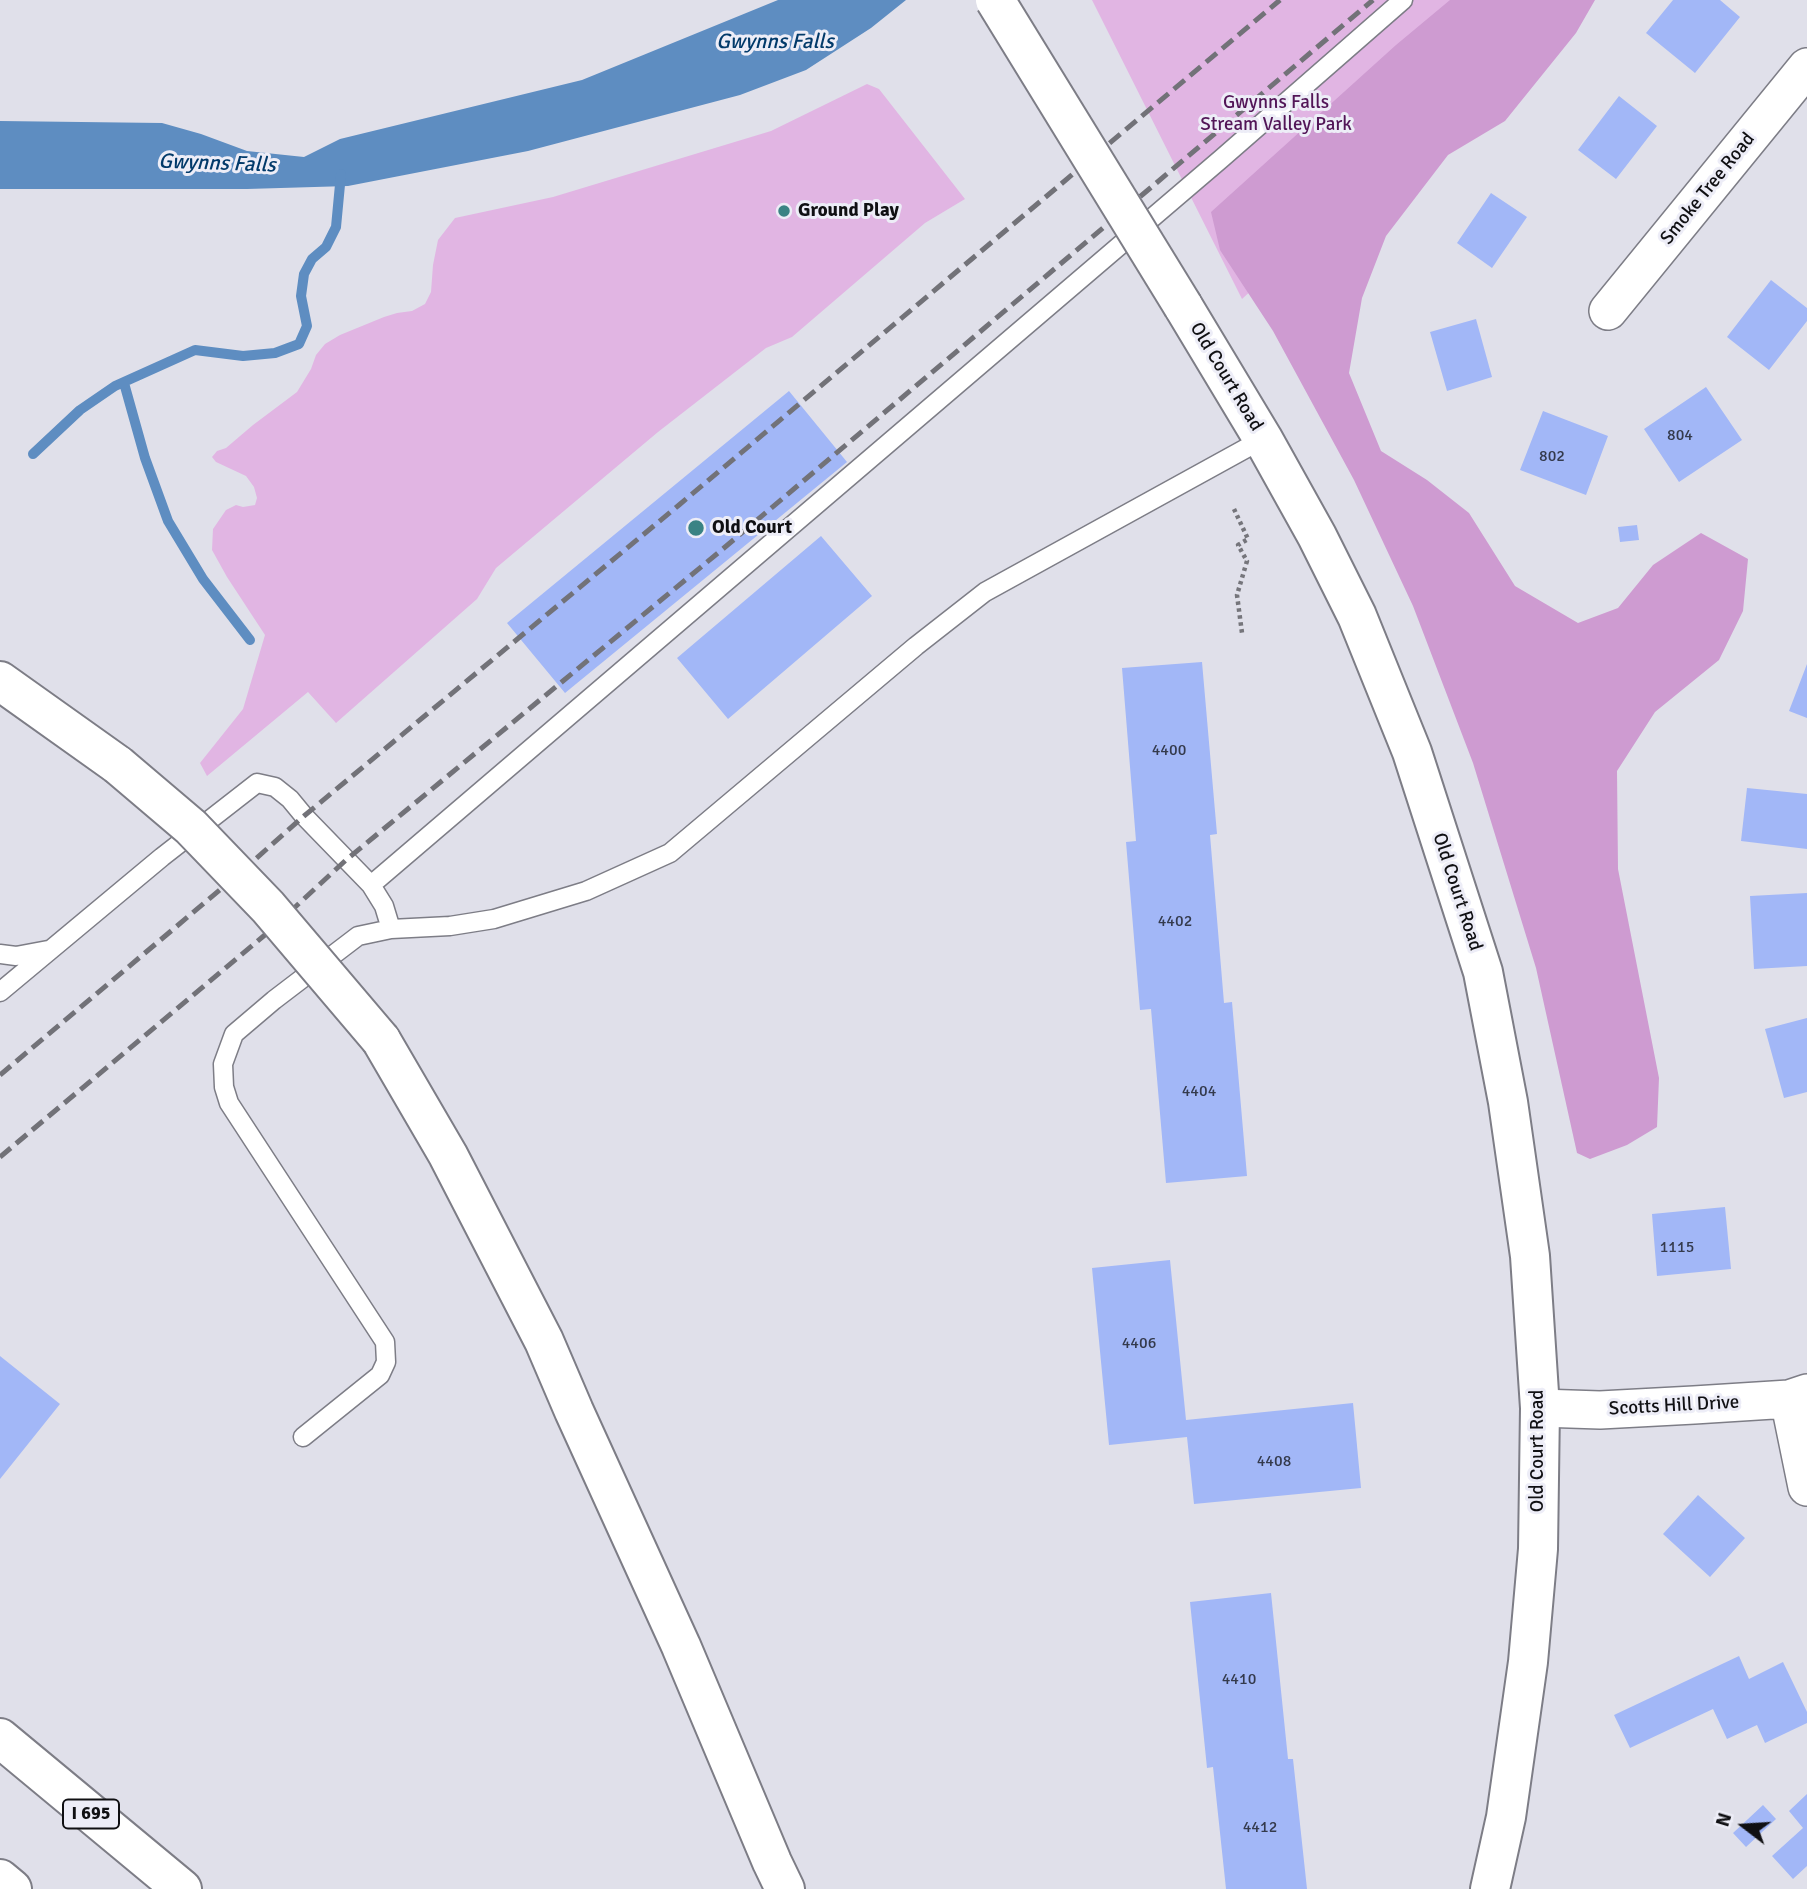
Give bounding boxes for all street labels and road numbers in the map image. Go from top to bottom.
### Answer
street label: Smoke Tree Road [1656,128,1760,250]
street label: Old Court Road [1185,319,1267,435]
street label: Old Court Road [1427,830,1487,954]
street label: Old Court Road [1527,1390,1549,1512]
street label: Scotts Hill Drive [1608,1391,1740,1421]
road number: I 695 [63,1800,119,1828]

